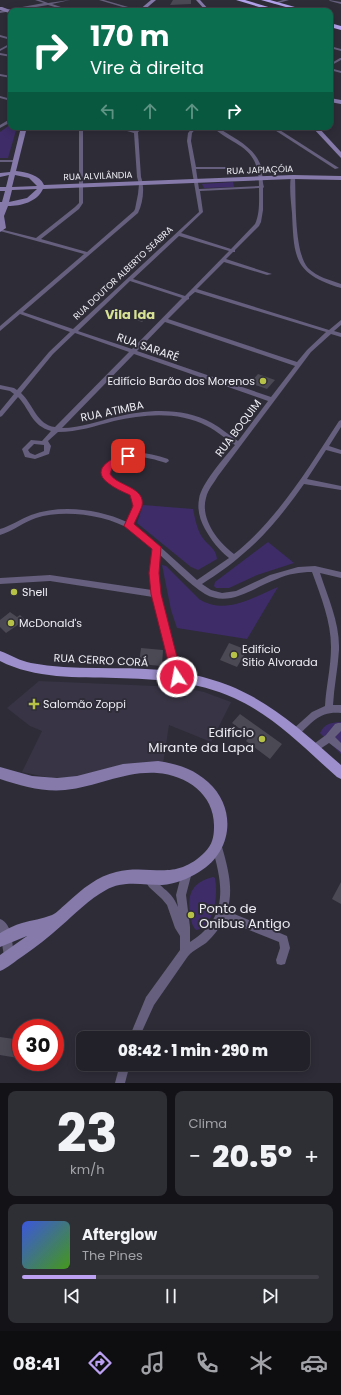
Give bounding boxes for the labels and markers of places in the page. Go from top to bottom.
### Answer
place label: Edifício Barão dos Morenos [107,373,255,389]
marker: Edifício Barão dos Morenos [258,376,268,386]
pin [111,439,145,473]
place label: Shell [22,584,48,600]
marker: Shell [9,587,19,597]
place label: McDonald's [19,615,82,631]
marker: McDonald's [6,618,16,628]
place label: Edifício Sitio Alvorada [242,641,318,670]
marker: Edifício Sitio Alvorada [229,650,239,660]
place label: Salomão Zoppi [43,696,126,712]
marker: Salomão Zoppi [28,698,40,710]
place label: Edifício Mirante da Lapa [148,723,254,757]
marker: Edifício Mirante da Lapa [257,734,267,744]
place label: Ponto de Onibus Antigo [199,899,290,933]
marker: Ponto de Onibus Antigo [186,910,196,920]

